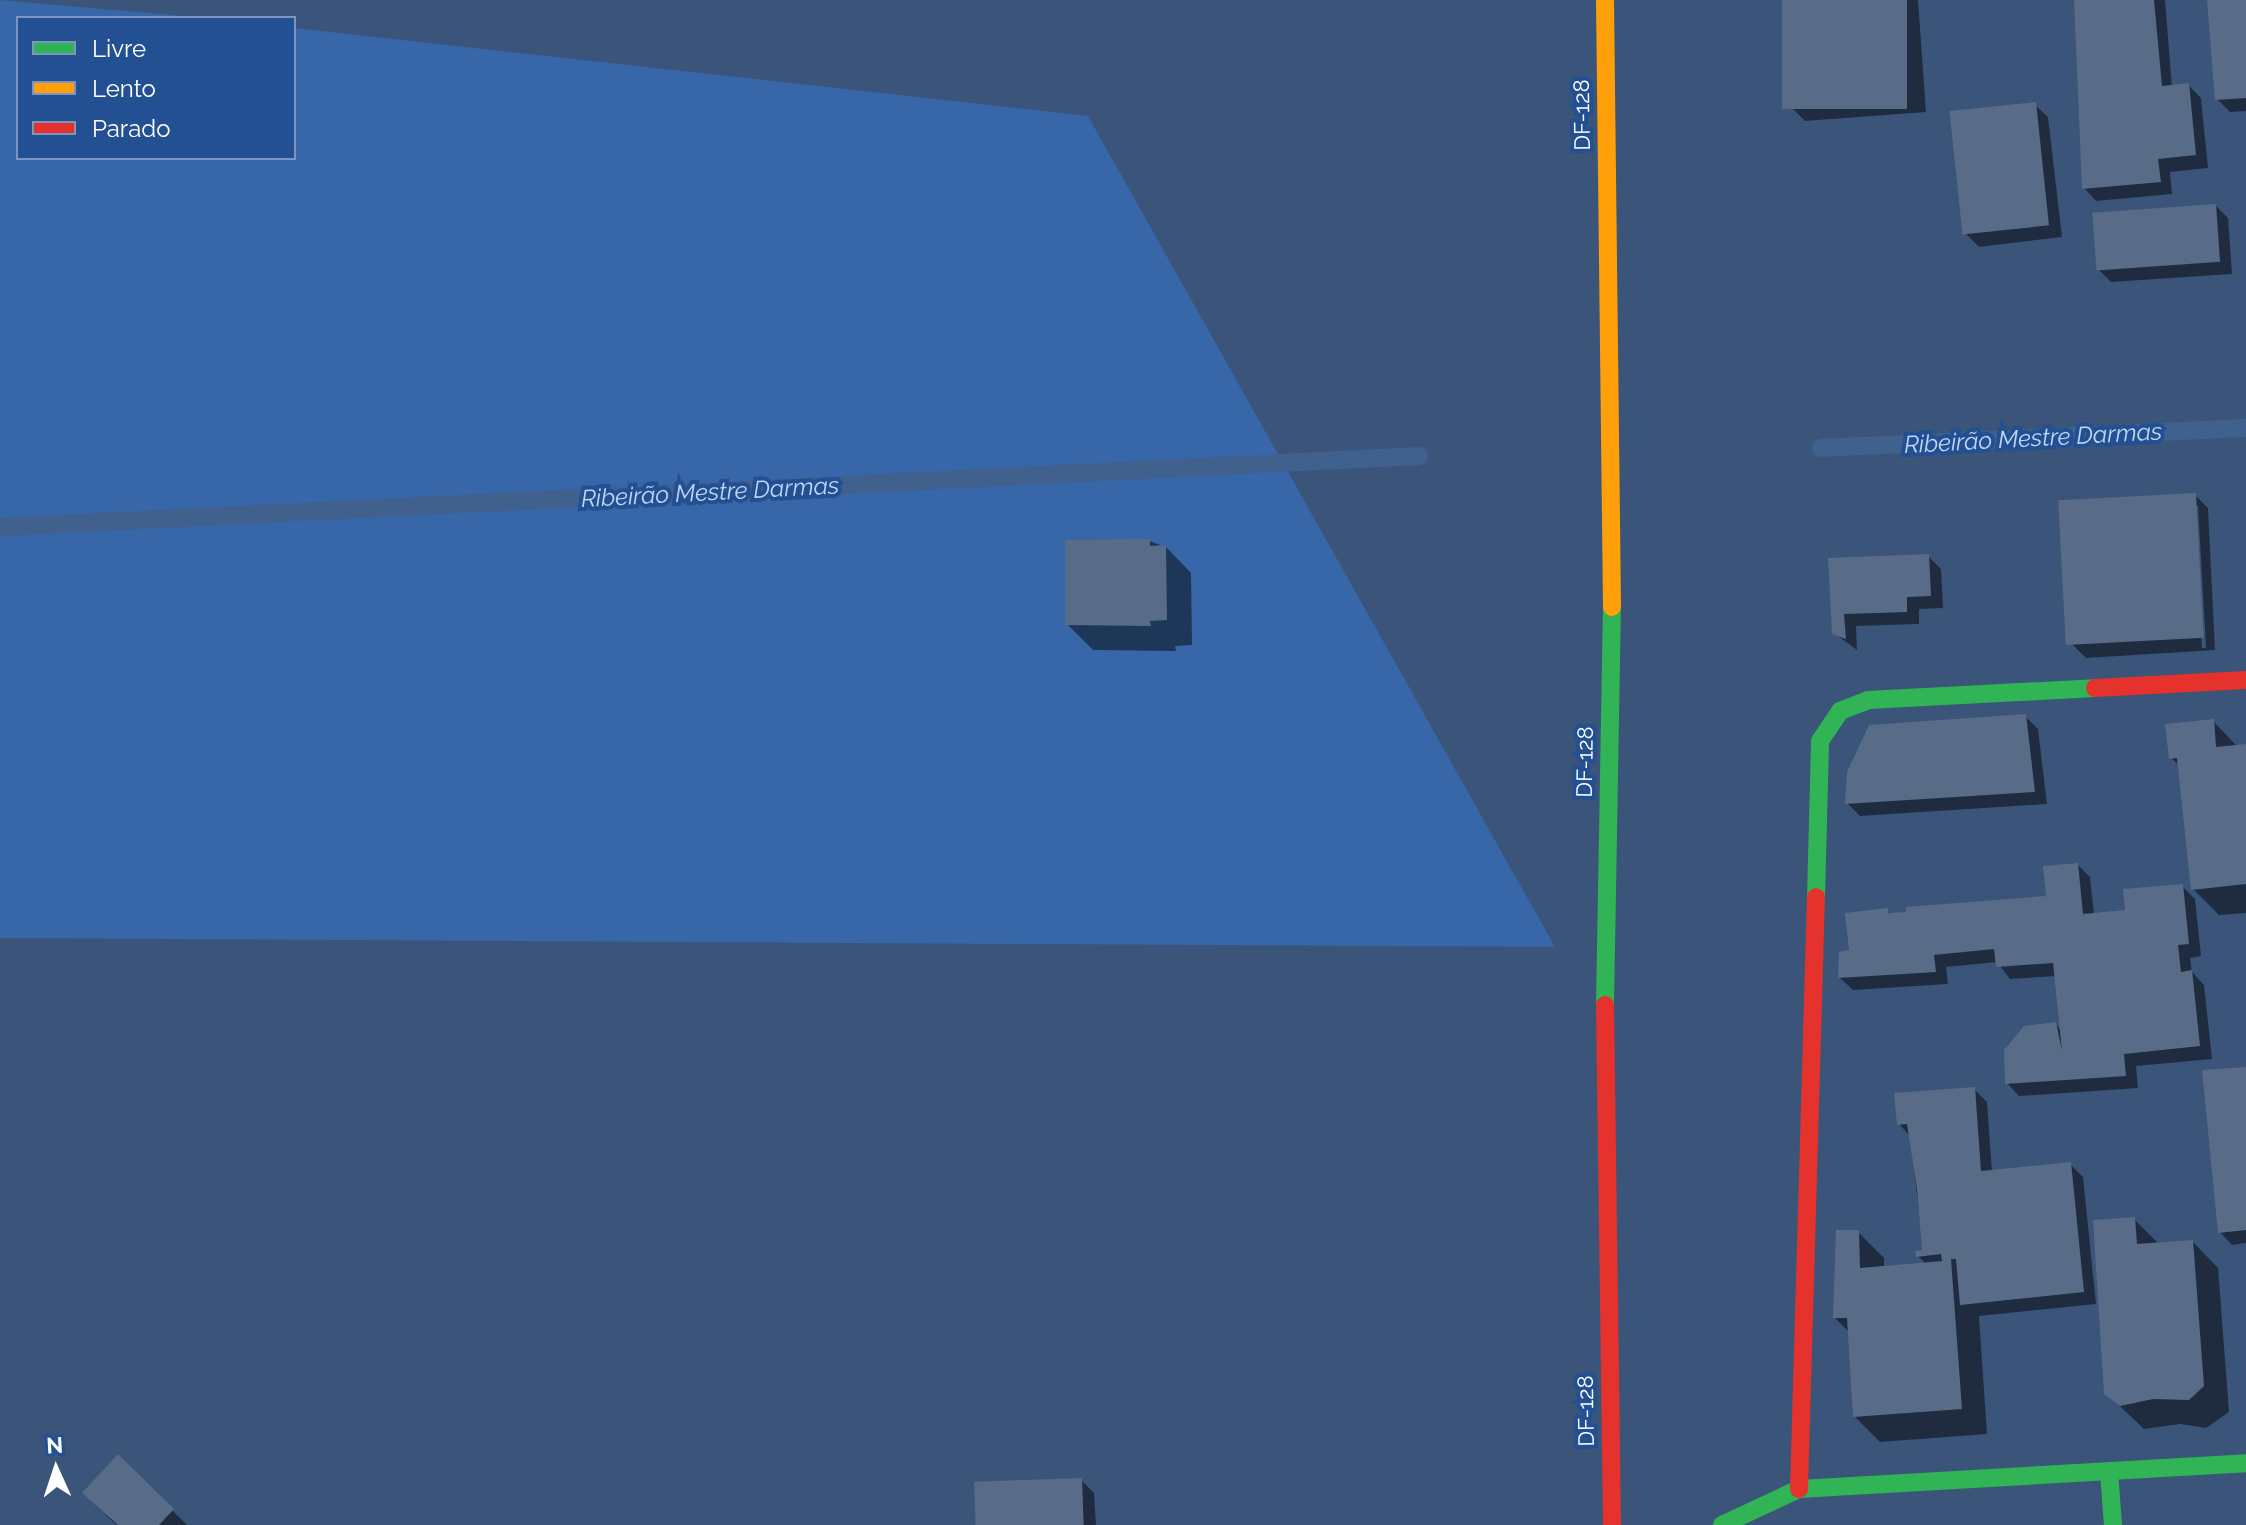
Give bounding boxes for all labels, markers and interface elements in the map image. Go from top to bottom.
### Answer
legend [16,16,296,160]
text: Livre [92,34,146,63]
text: Lento [92,74,156,103]
street label: DF-128 [1568,79,1596,151]
text: Parado [92,114,171,143]
water label: Ribeirão Mestre Darmas [1903,417,2163,459]
water label: Ribeirão Mestre Darmas [580,471,840,513]
street label: DF-128 [1571,726,1599,798]
street label: DF-128 [1572,1375,1600,1447]
north arrow [16,1429,96,1509]
text: N [46,1432,64,1458]

